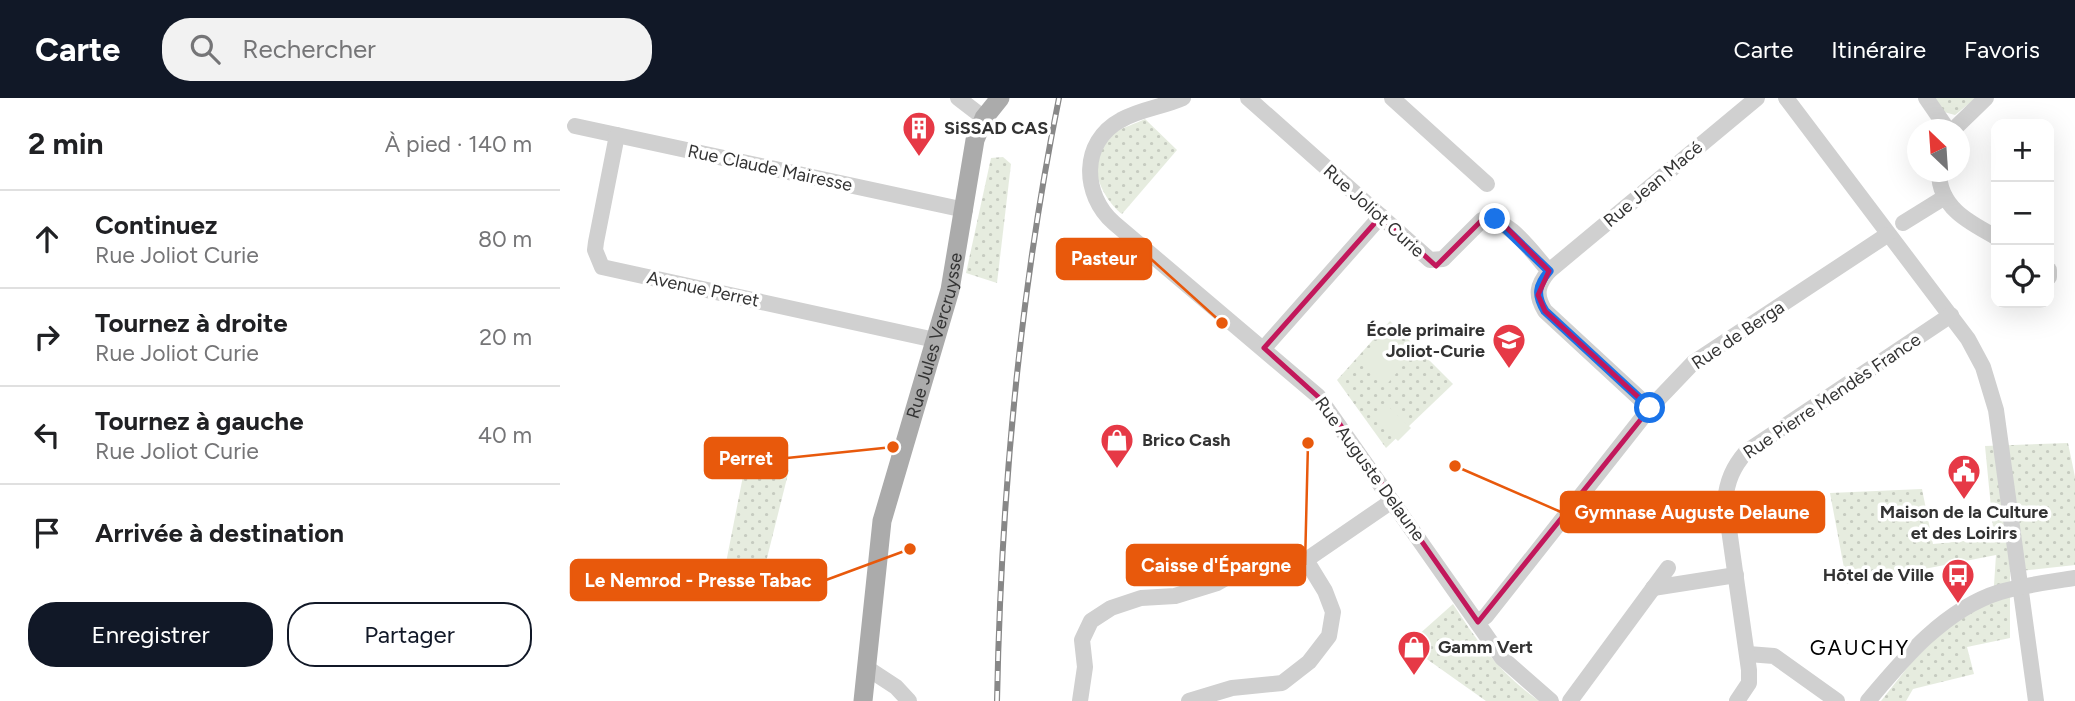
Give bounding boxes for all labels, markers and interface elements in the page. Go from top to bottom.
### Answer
search box [162,18,652,81]
text: Carte [35,30,120,69]
icon: search [186,30,224,68]
text: Rechercher [242,33,376,65]
text: Carte [1733,35,1793,64]
text: Itinéraire [1831,35,1926,64]
text: Favoris [1964,35,2040,64]
building icon: SiSSAD CAS [900,109,938,158]
place label: SiSSAD CAS [944,117,1048,139]
north arrow [1907,119,1970,182]
map controls [1991,119,2054,308]
button: + [1991,119,2054,182]
text: 2 min [28,125,104,162]
text: À pied · 140 m [385,130,532,158]
street label: Rue Jean Macé [1599,136,1707,232]
street label: Rue Claude Mairesse [686,140,854,196]
street label: Rue Joliot Curie [1319,160,1429,262]
button: − [1991,182,2054,245]
route end [1479,203,1510,234]
text: Continuez [95,209,217,241]
icon: ahead [28,220,66,258]
text: 80 m [478,225,532,253]
callout: Pasteur [1057,239,1151,279]
text: Rue Joliot Curie [95,241,259,269]
button: locate [1991,245,2054,308]
text: Pasteur [1071,247,1137,270]
street label: Rue Jules Vercruysse [902,251,967,421]
street label: Avenue Perret [645,266,761,312]
street label: Rue de Berga [1687,296,1789,374]
text: Tournez à droite [95,307,288,339]
icon: right [28,318,66,356]
place label: École primaire Joliot-Curie [1366,319,1485,362]
school or university icon: École primaire Joliot-Curie [1490,321,1528,370]
text: 20 m [479,323,532,351]
street label: Rue Pierre Mendès France [1739,328,1925,464]
text: Rue Joliot Curie [95,339,259,367]
route start [1634,392,1665,423]
street label: Rue Auguste Delaune [1310,393,1430,546]
text: Tournez à gauche [95,405,304,437]
icon: left [28,416,66,454]
text: 40 m [478,421,532,449]
shop icon: Brico Cash [1098,421,1136,470]
place label: Brico Cash [1142,429,1230,451]
text: Rue Joliot Curie [95,437,259,465]
callout: Perret [705,438,787,478]
text: Perret [719,447,774,470]
public building icon: Maison de la Culture et des Loirirs [1945,452,1983,501]
callout: Gymnase Auguste Delaune [1561,492,1824,532]
text: Gymnase Auguste Delaune [1574,501,1810,524]
place label: Maison de la Culture et des Loirirs [1880,501,2048,544]
icon: arrive [28,514,66,552]
text: Arrivée à destination [95,517,344,549]
callout: Caisse d'Épargne [1127,545,1305,585]
text: Caisse d'Épargne [1141,554,1292,577]
bus stop icon: Hôtel de Ville [1939,556,1977,605]
callout: Le Nemrod - Presse Tabac [571,560,826,600]
place label: Hôtel de Ville [1823,564,1934,586]
text: Le Nemrod - Presse Tabac [584,569,812,592]
button: Enregistrer [28,602,273,667]
button: Partager [287,602,532,667]
shop icon: Gamm Vert [1395,628,1433,677]
district label: GAUCHY [1810,635,1910,660]
place label: Gamm Vert [1438,636,1533,658]

